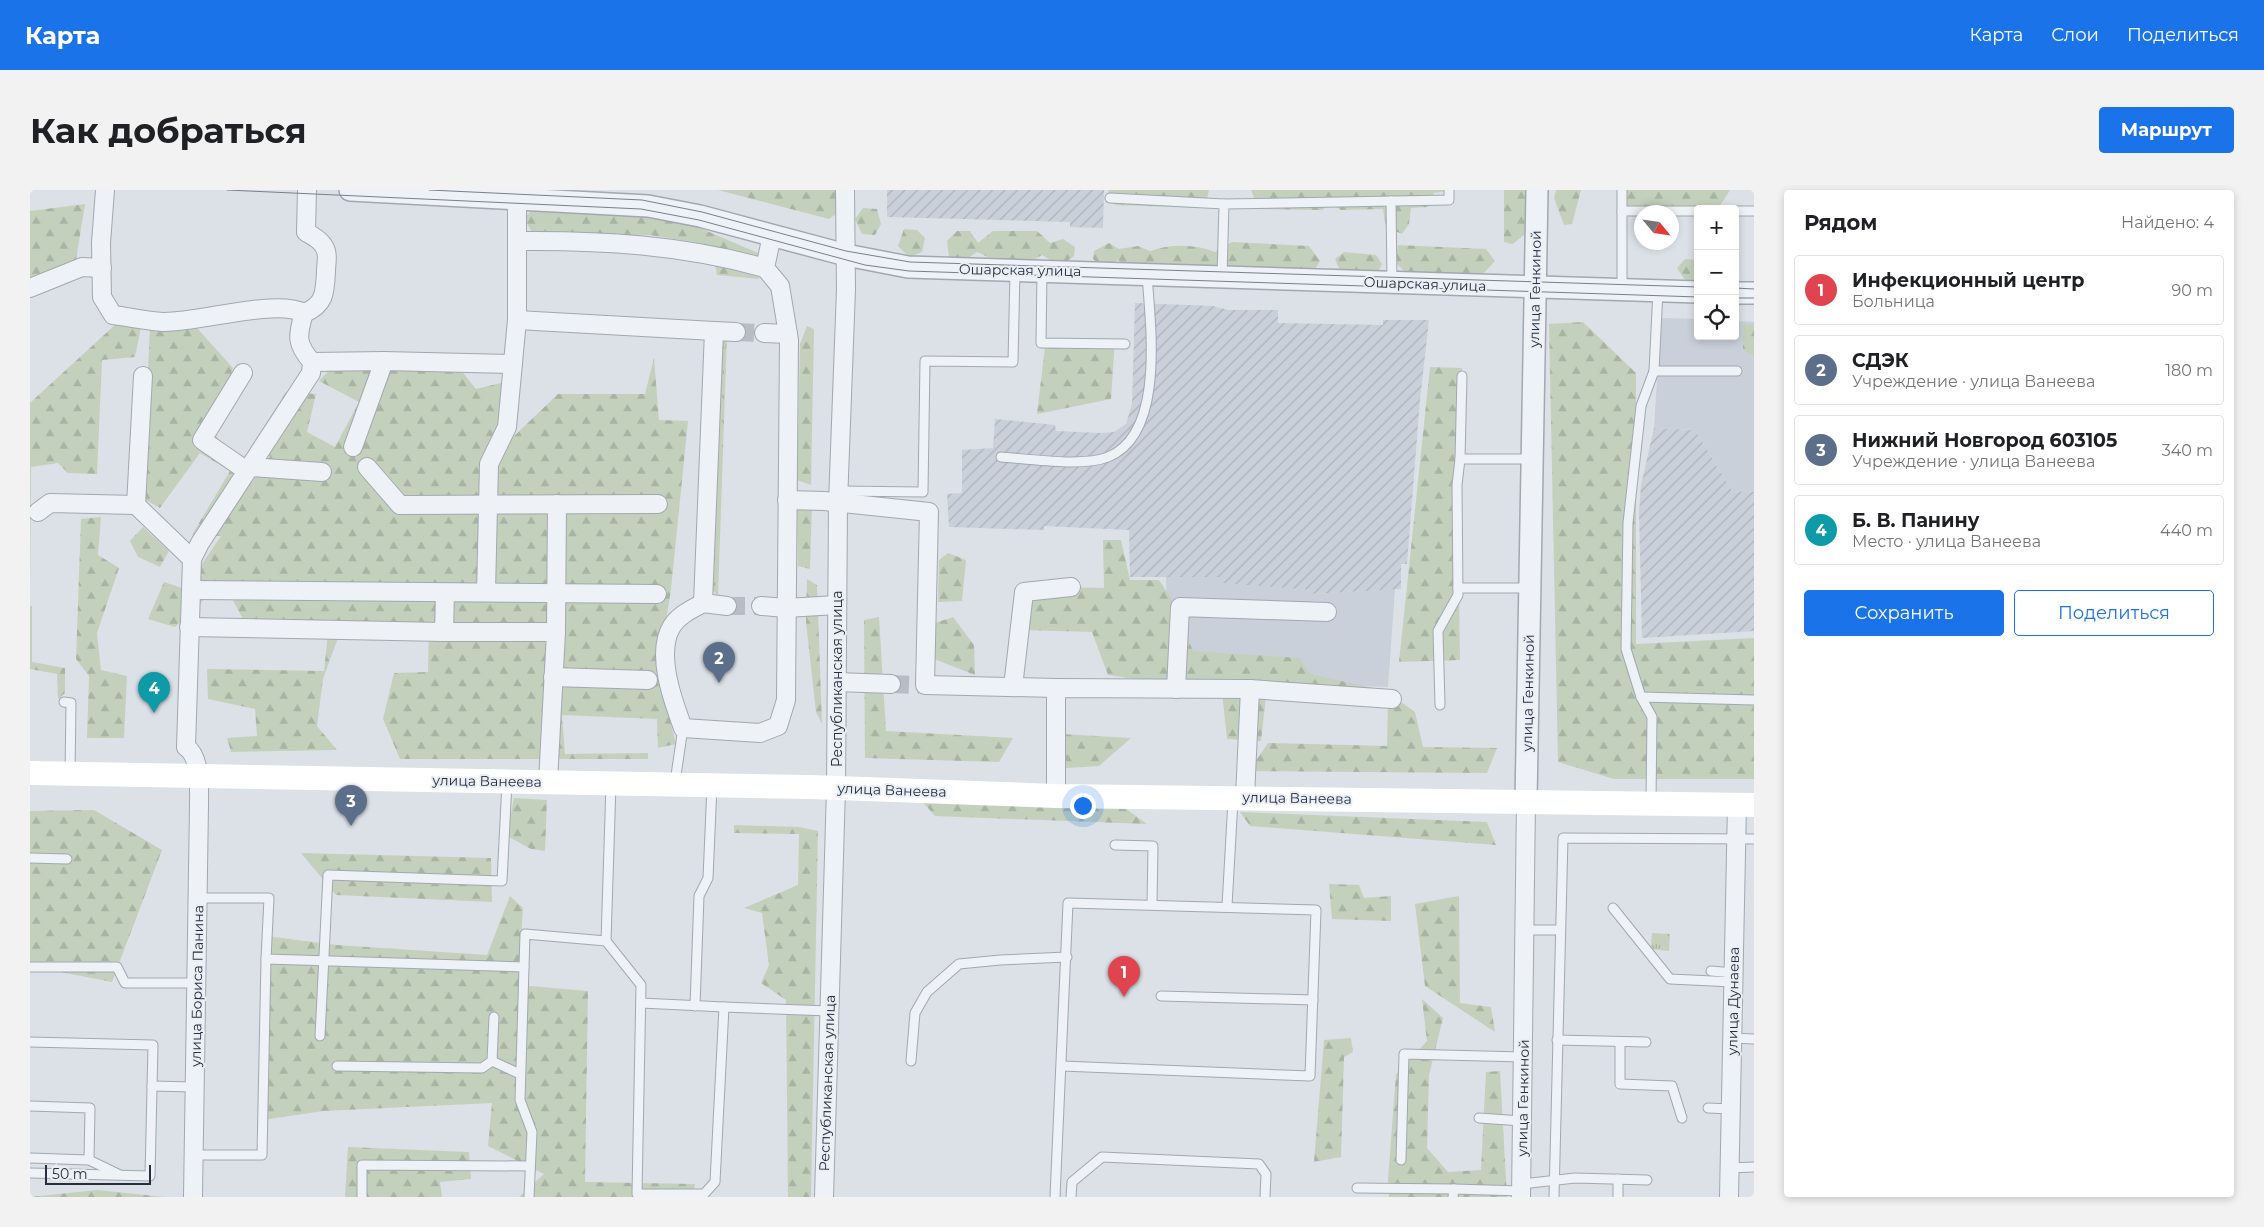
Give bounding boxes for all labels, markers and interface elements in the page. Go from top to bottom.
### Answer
text: Карта [25,21,100,50]
text: Карта [1969,24,2023,46]
text: Слои [2051,24,2099,46]
text: Поделиться [2127,24,2239,46]
button: Маршрут [2099,107,2234,153]
text: Как добраться [30,109,307,152]
north arrow [1634,205,1679,250]
map controls [1694,205,1739,340]
button: + [1694,205,1739,250]
text: Рядом [1804,210,1877,235]
text: Найдено: 4 [2121,213,2214,232]
street label: улица Генкиной [1525,230,1545,349]
button: − [1694,250,1739,295]
street label: Ошарская улица [959,260,1081,280]
text: Инфекционный центр [1852,269,2084,292]
street label: Ошарская улица [1363,273,1487,295]
text: 1 [1818,281,1824,300]
text: 90 m [2171,281,2213,300]
text: Больница [1852,292,1935,311]
button: locate [1694,295,1739,340]
text: СДЭК [1852,349,1909,372]
text: 2 [1816,361,1826,380]
text: 180 m [2165,361,2213,380]
text: Учреждение · улица Ванеева [1852,372,2095,391]
text: Нижний Новгород 603105 [1852,429,2117,452]
text: 3 [1816,441,1826,460]
text: 340 m [2162,441,2213,460]
text: Учреждение · улица Ванеева [1852,452,2095,471]
text: Б. В. Панину [1852,509,1979,532]
text: 4 [1815,521,1827,540]
text: 440 m [2160,521,2213,540]
text: Место · улица Ванеева [1852,532,2041,551]
button: Сохранить [1804,590,2004,636]
button: Поделиться [2014,590,2214,636]
street label: Республиканская улица [828,591,846,767]
street label: улица Генкиной [1518,634,1538,753]
pin: 2 [703,642,735,683]
pin: 4 [138,672,170,713]
street label: улица Ванеева [431,771,542,791]
street label: улица Ванеева [836,779,947,801]
pin: 3 [335,785,367,826]
street label: улица Ванеева [1241,788,1352,808]
your location [1070,793,1096,819]
street label: улица Бориса Панина [187,905,207,1068]
street label: улица Дунаева [1723,946,1743,1057]
pin: 1 [1108,956,1140,997]
street label: Республиканская улица [815,994,839,1172]
street label: улица Генкиной [1513,1039,1533,1158]
scale bar [45,1162,151,1185]
text: 50 m [52,1165,88,1183]

